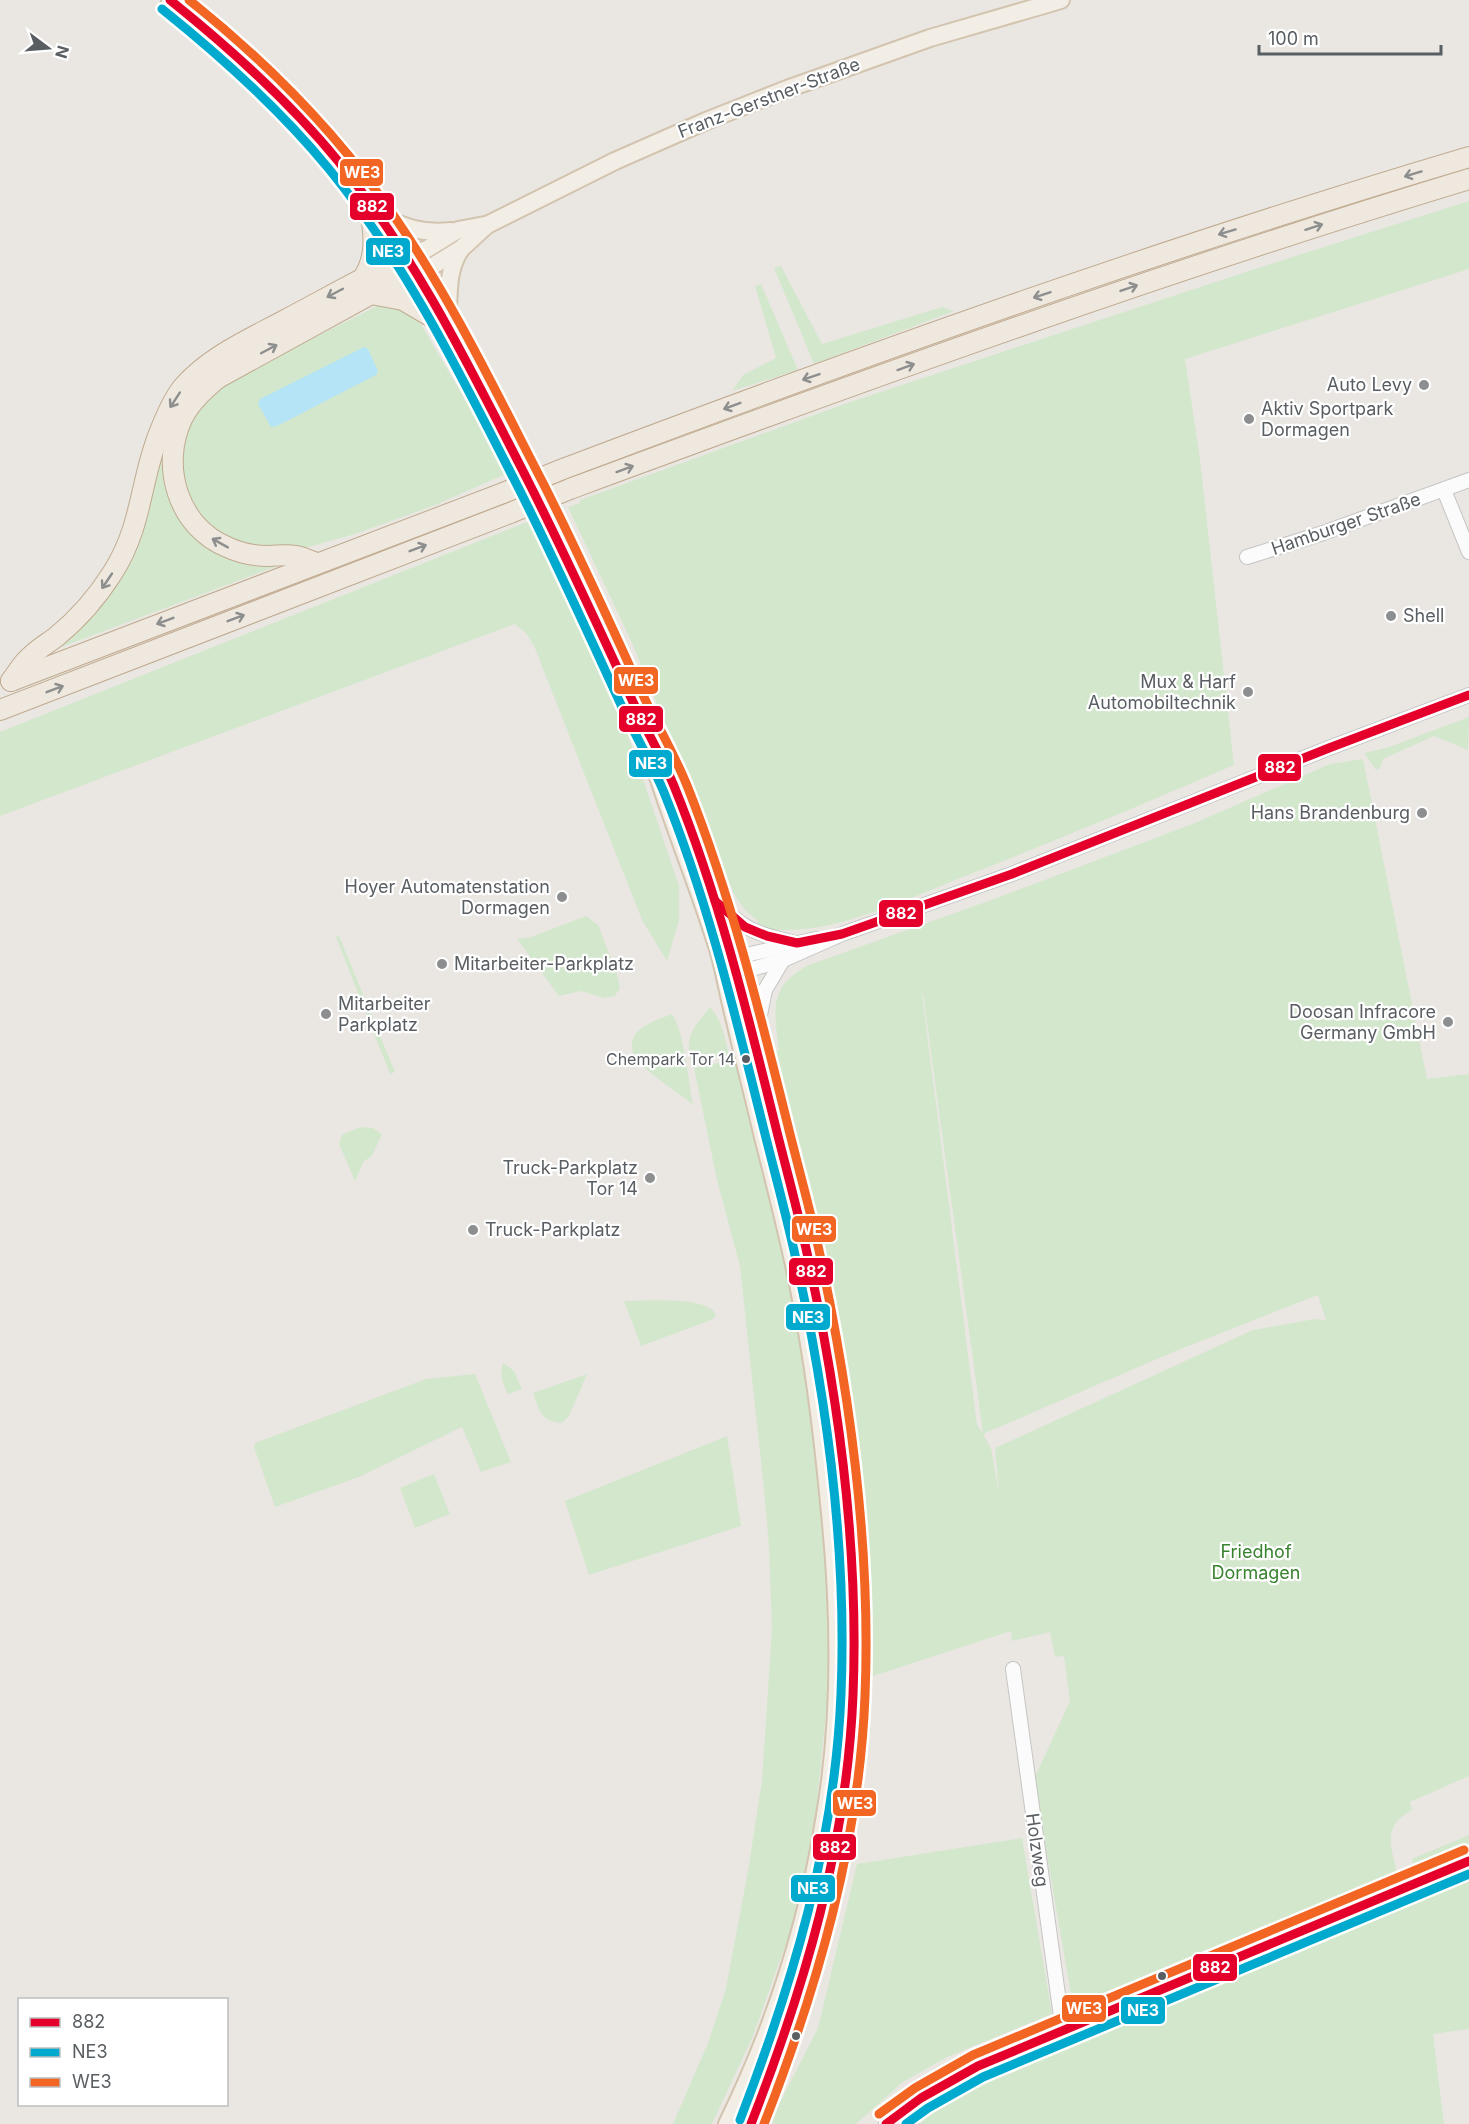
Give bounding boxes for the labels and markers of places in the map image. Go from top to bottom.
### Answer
place label: Auto Levy [1327,374,1412,395]
marker: Auto Levy [1417,378,1431,392]
place label: Aktiv Sportpark Dormagen [1261,398,1393,440]
marker: Aktiv Sportpark Dormagen [1242,412,1256,426]
place label: Shell [1403,605,1444,626]
marker: Shell [1384,609,1398,623]
place label: Mux & Harf Automobiltechnik [1088,671,1236,713]
marker: Mux & Harf Automobiltechnik [1241,685,1255,699]
place label: Hans Brandenburg [1251,802,1410,823]
marker: Hans Brandenburg [1415,806,1429,820]
place label: Hoyer Automatenstation Dormagen [345,876,550,918]
marker: Hoyer Automatenstation Dormagen [555,890,569,904]
place label: Mitarbeiter-Parkplatz [454,953,634,974]
marker: Mitarbeiter-Parkplatz [435,957,449,971]
place label: Mitarbeiter Parkplatz [338,993,431,1035]
place label: Doosan Infracore Germany GmbH [1289,1001,1436,1043]
marker: Mitarbeiter Parkplatz [319,1007,333,1021]
marker: Doosan Infracore Germany GmbH [1441,1015,1455,1029]
place label: Chempark Tor 14 [606,1049,735,1069]
marker: Chempark Tor 14 [740,1053,752,1065]
place label: Truck-Parkplatz Tor 14 [502,1157,638,1199]
marker: Truck-Parkplatz Tor 14 [643,1171,657,1185]
place label: Truck-Parkplatz [485,1219,621,1240]
marker: Truck-Parkplatz [466,1223,480,1237]
unlabelled marker [1156,1970,1168,1982]
unlabelled marker [790,2030,802,2042]

